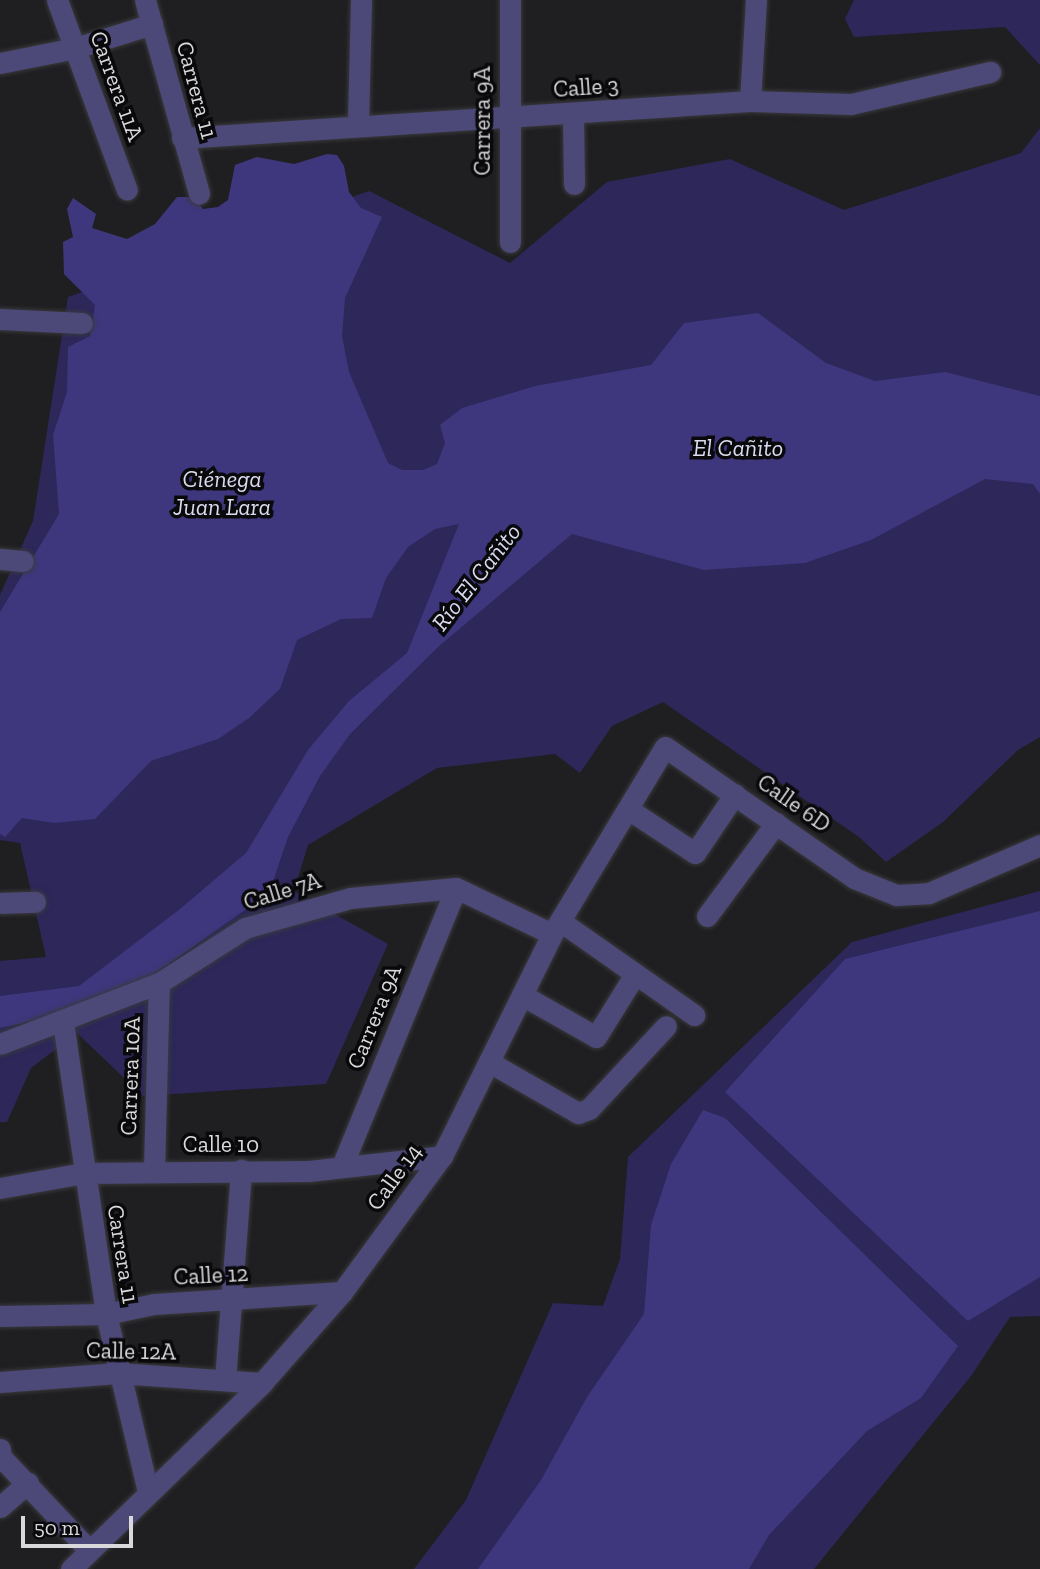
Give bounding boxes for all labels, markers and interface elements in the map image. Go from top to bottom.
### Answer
street label: Carrera 11A [84,27,150,145]
street label: Carrera 11 [171,38,223,142]
street label: Carrera 9A [468,66,496,176]
street label: Calle 3 [552,71,620,103]
water label: El Cañito [693,434,783,462]
water label: Ciénega Juan Lara [173,465,271,521]
water label: Río El Cañito [425,518,527,636]
street label: Calle 6D [752,768,836,838]
street label: Calle 7A [240,866,324,916]
street label: Carrera 9A [341,961,407,1073]
street label: Carrera 10A [114,1016,146,1136]
street label: Calle 10 [183,1130,259,1158]
street label: Calle 14 [361,1138,427,1216]
street label: Carrera 11 [102,1203,144,1305]
street label: Calle 12 [173,1259,249,1291]
street label: Calle 12A [86,1336,176,1366]
scale bar [24,1502,136,1546]
text: 50 m [34,1515,80,1540]

